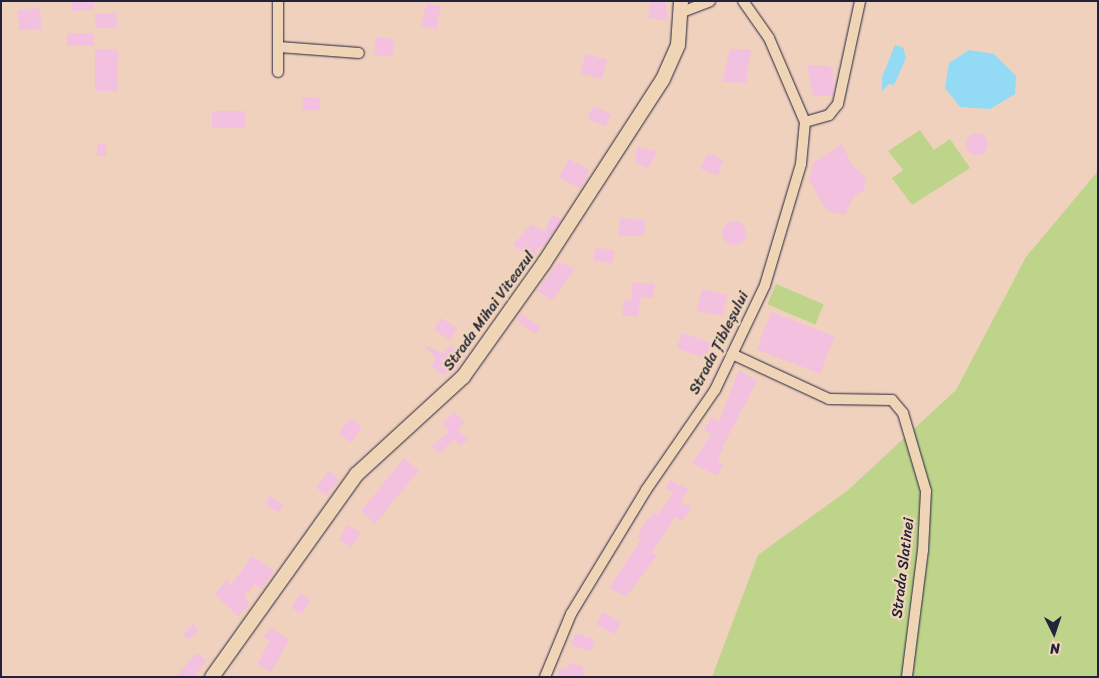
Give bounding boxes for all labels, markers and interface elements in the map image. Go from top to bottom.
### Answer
street label: Strada Mihai Viteazul [440,248,538,374]
street label: Strada Țibleșului [685,289,753,397]
street label: Strada Slatinei [888,517,918,619]
north arrow [1029,608,1079,658]
text: N [1049,636,1061,661]

